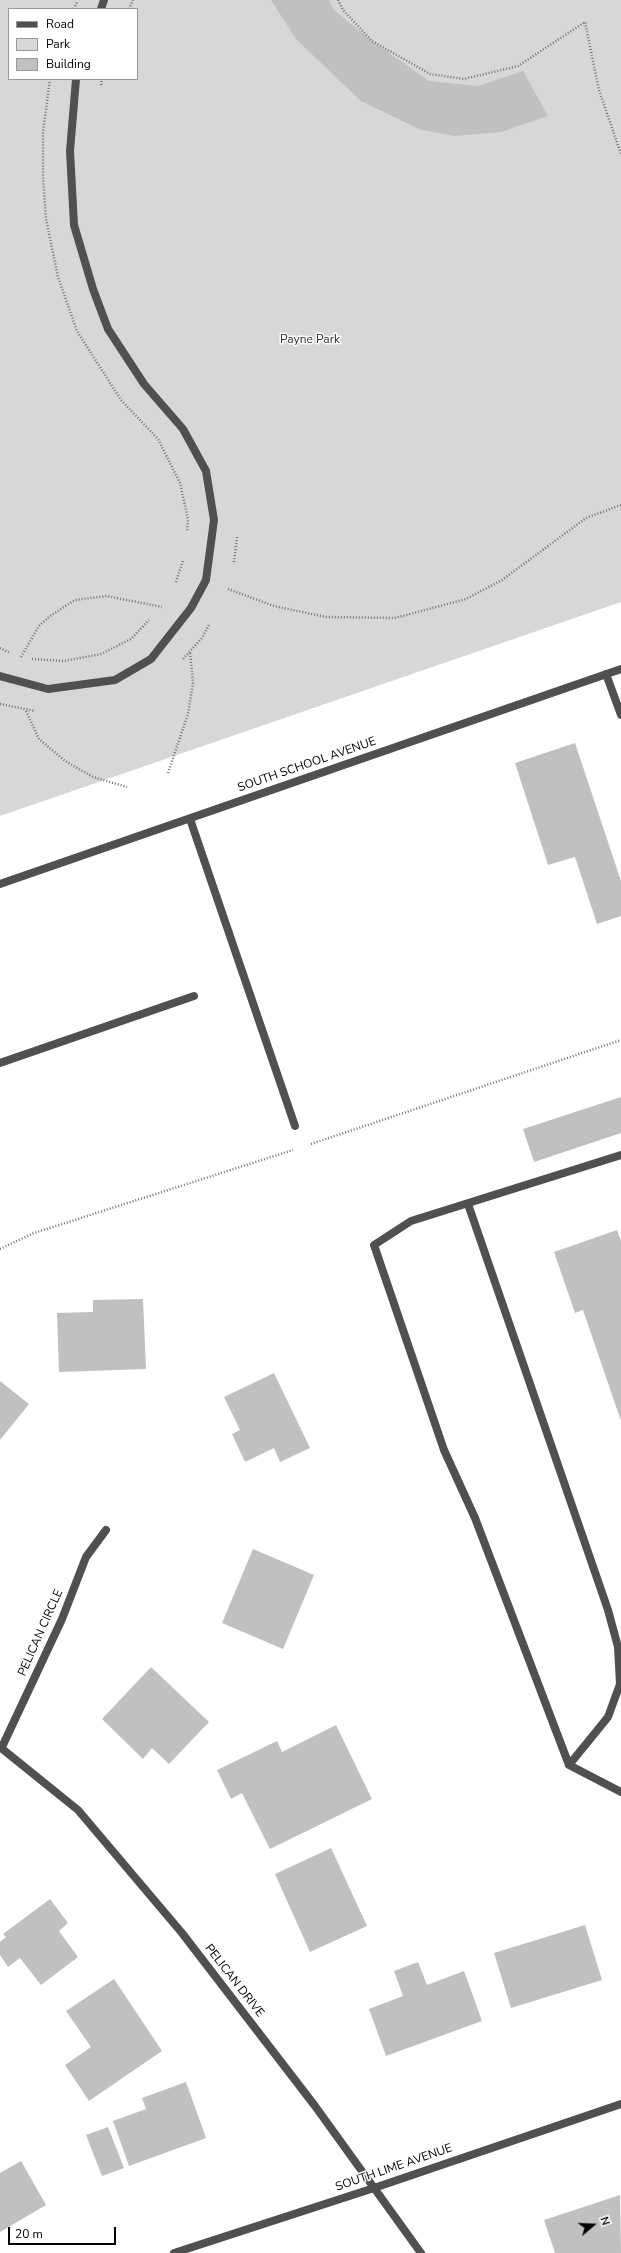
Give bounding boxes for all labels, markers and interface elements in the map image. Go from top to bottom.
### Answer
legend [8,8,138,80]
text: Road [46,16,74,32]
text: Park [46,36,70,52]
text: Building [46,56,91,72]
park label: Payne Park [280,333,340,347]
street label: SOUTH SCHOOL AVENUE [236,735,378,795]
street label: PELICAN CIRCLE [15,1587,67,1679]
street label: PELICAN DRIVE [201,1942,267,2020]
street label: SOUTH LIME AVENUE [334,2141,454,2195]
north arrow [573,2205,613,2245]
text: N [596,2215,613,2227]
scale bar [10,2219,118,2245]
text: 20 m [15,2226,43,2242]

